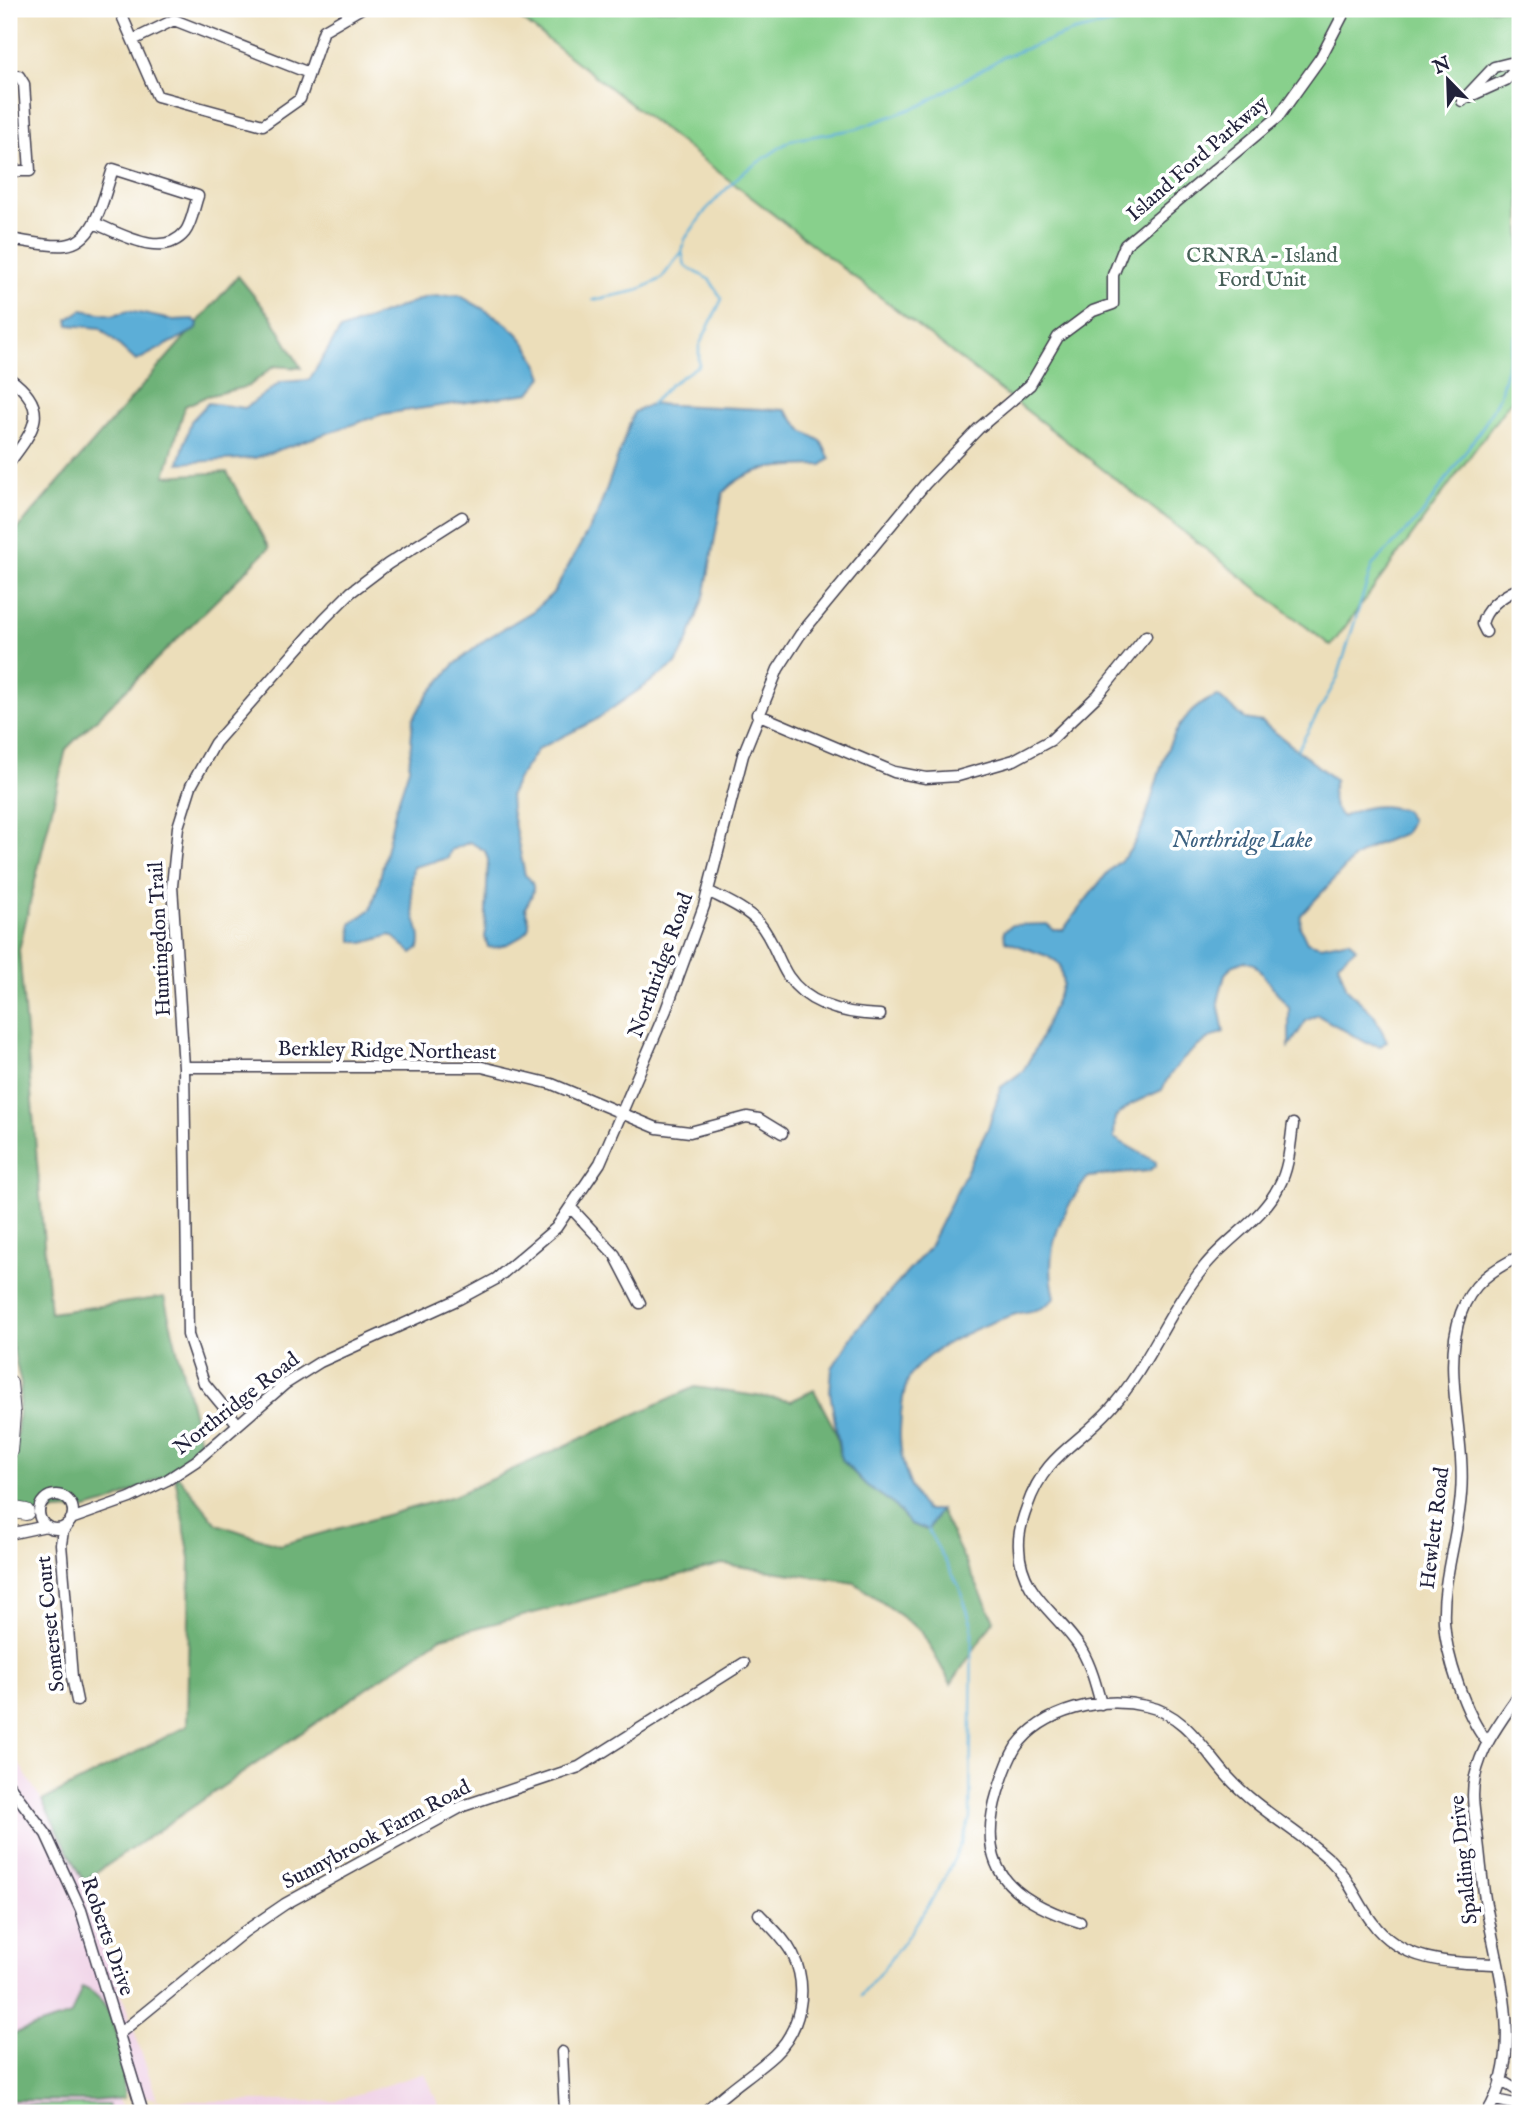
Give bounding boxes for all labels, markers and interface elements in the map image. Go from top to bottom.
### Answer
north arrow [1414,46,1484,116]
text: N [1429,52,1455,81]
street label: Island Ford Parkway [1122,90,1275,228]
park label: CRNRA - Island Ford Unit [1186,243,1339,294]
water label: Northridge Lake [1172,826,1313,856]
street label: Huntingdon Trail [143,861,178,1017]
street label: Northridge Road [623,889,700,1042]
street label: Berkley Ridge Northeast [277,1036,497,1067]
street label: Northridge Road [169,1346,306,1462]
street label: Hewlett Road [1415,1465,1456,1591]
street label: Somerset Court [31,1555,72,1693]
street label: Sunnybrook Farm Road [278,1774,476,1896]
street label: Spalding Drive [1444,1794,1485,1926]
street label: Roberts Drive [74,1874,140,2000]

